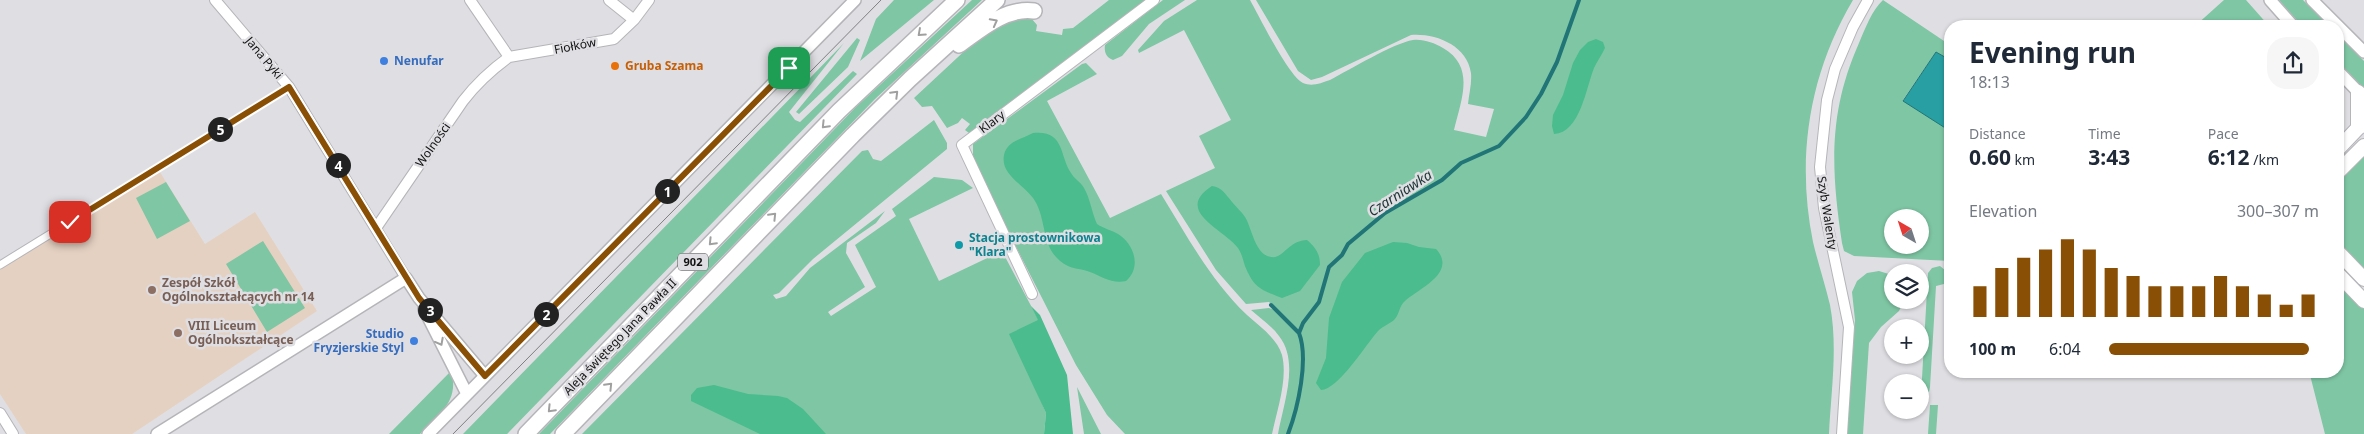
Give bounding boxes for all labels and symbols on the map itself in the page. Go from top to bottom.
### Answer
one-way arrow [989,18,998,28]
one-way arrow [918,27,927,36]
street label: Jana Pyki [241,32,287,82]
street label: Fiołków [552,33,598,58]
pin [768,47,810,89]
place label: Nenufar [394,52,444,69]
marker: Nenufar [378,55,390,67]
place label: Gruba Szama [625,57,703,74]
marker: Gruba Szama [609,60,621,72]
one-way arrow [889,91,898,100]
street label: Klary [975,106,1009,137]
pin: 5 [208,116,232,142]
street label: Wolności [411,119,454,170]
one-way arrow [822,119,831,128]
pin: 4 [326,152,350,178]
water label: Czarniawka [1364,165,1435,220]
street label: Szyb Walenty [1813,175,1842,252]
pin: 1 [654,178,680,204]
pin [49,201,91,243]
north arrow [1884,209,1929,254]
one-way arrow [768,213,777,222]
place label: Stacja prostownikowa "Klara" [969,229,1101,260]
one-way arrow [709,236,718,245]
marker: Stacja prostownikowa "Klara" [953,239,965,251]
road number: 902 [678,253,708,270]
place label: Zespół Szkół Ogólnokształcących nr 14 [162,274,315,305]
street label: Aleja świętego Jana Pawła II [559,275,680,399]
marker: Zespół Szkół Ogólnokształcących nr 14 [146,284,158,296]
pin: 3 [418,298,442,322]
pin: 2 [534,302,558,326]
place label: VIII Liceum Ogólnokształcące [188,317,294,348]
place label: Studio Fryzjerskie Styl [314,325,404,356]
marker: VIII Liceum Ogólnokształcące [172,327,184,339]
marker: Studio Fryzjerskie Styl [408,335,420,347]
one-way arrow [434,337,444,346]
one-way arrow [603,383,612,392]
one-way arrow [547,403,556,412]

